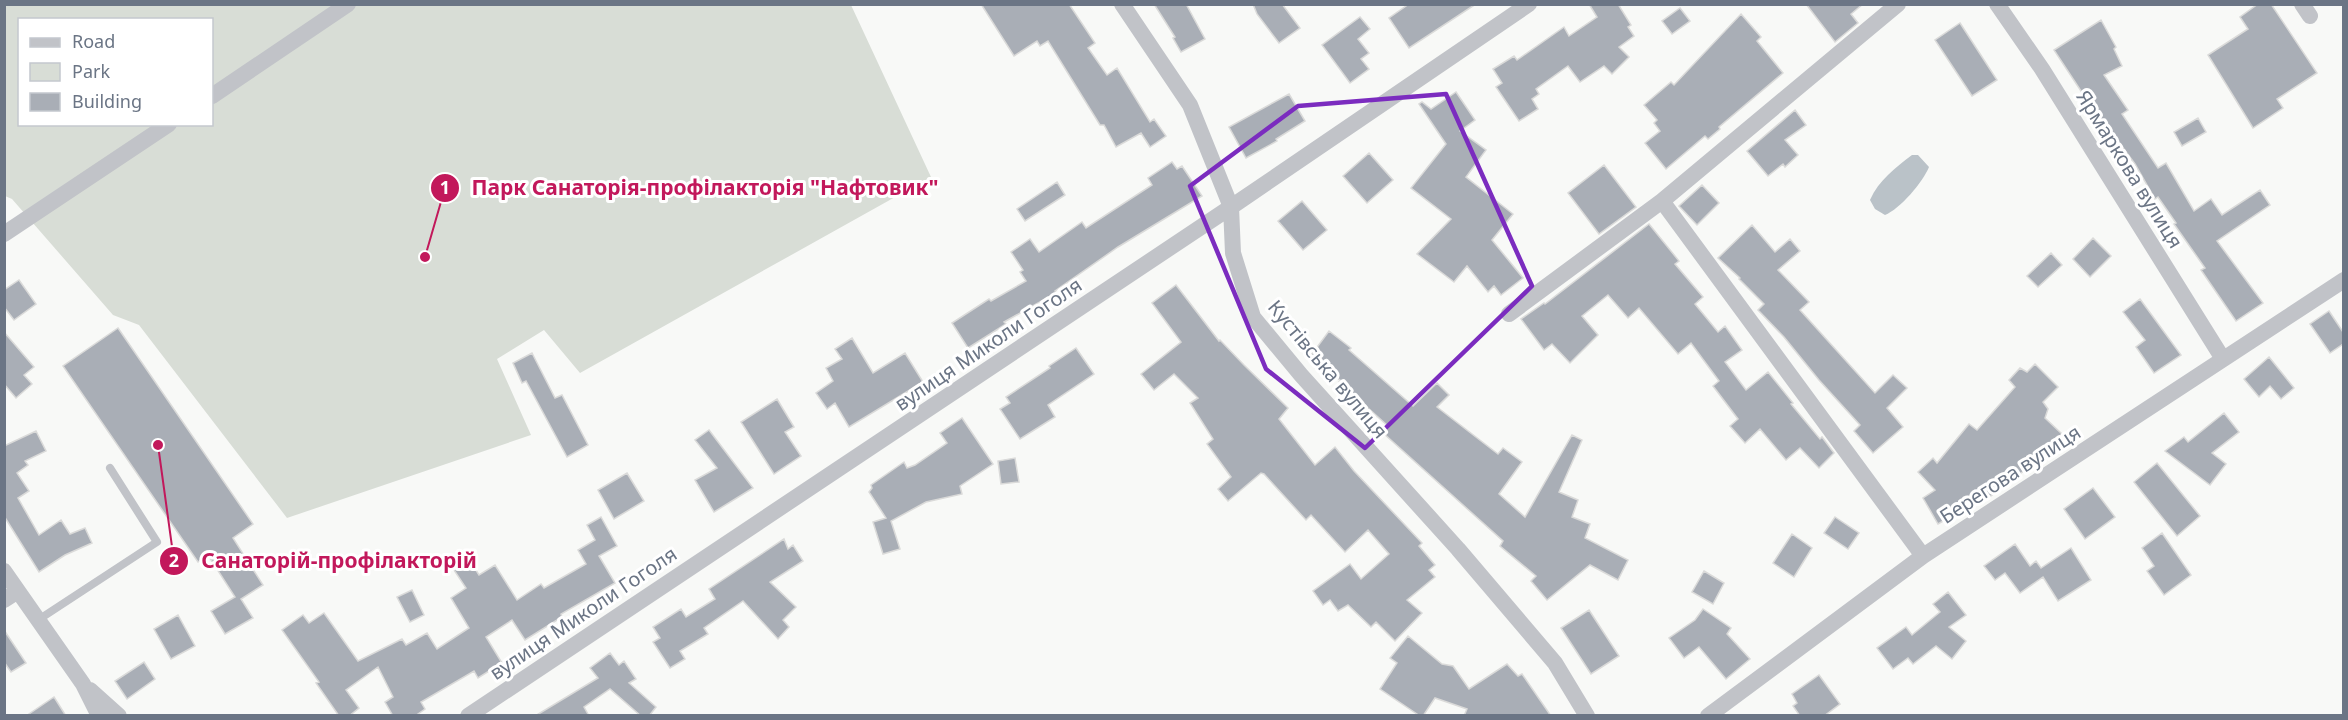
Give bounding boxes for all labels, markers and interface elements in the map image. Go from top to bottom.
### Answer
legend [18,18,213,126]
text: Road [72,29,115,53]
text: Park [72,59,110,83]
street label: Ярмаркова вулиця [2070,85,2190,253]
text: Building [72,89,142,113]
callout: Парк Санаторія-профілакторія "Нафтовик" [430,168,951,207]
text: Парк Санаторія-профілакторія "Нафтовик" [471,173,939,201]
text: 1 [440,175,450,199]
street label: вулиця Миколи Гоголя [889,271,1087,417]
street label: Кустівська вулиця [1262,294,1394,444]
street label: Берегова вулиця [1934,418,2086,530]
street label: вулиця Миколи Гоголя [484,540,682,686]
callout: Санаторій-профілакторій [159,542,489,581]
text: Санаторій-профілакторій [201,546,477,574]
text: 2 [169,548,179,572]

